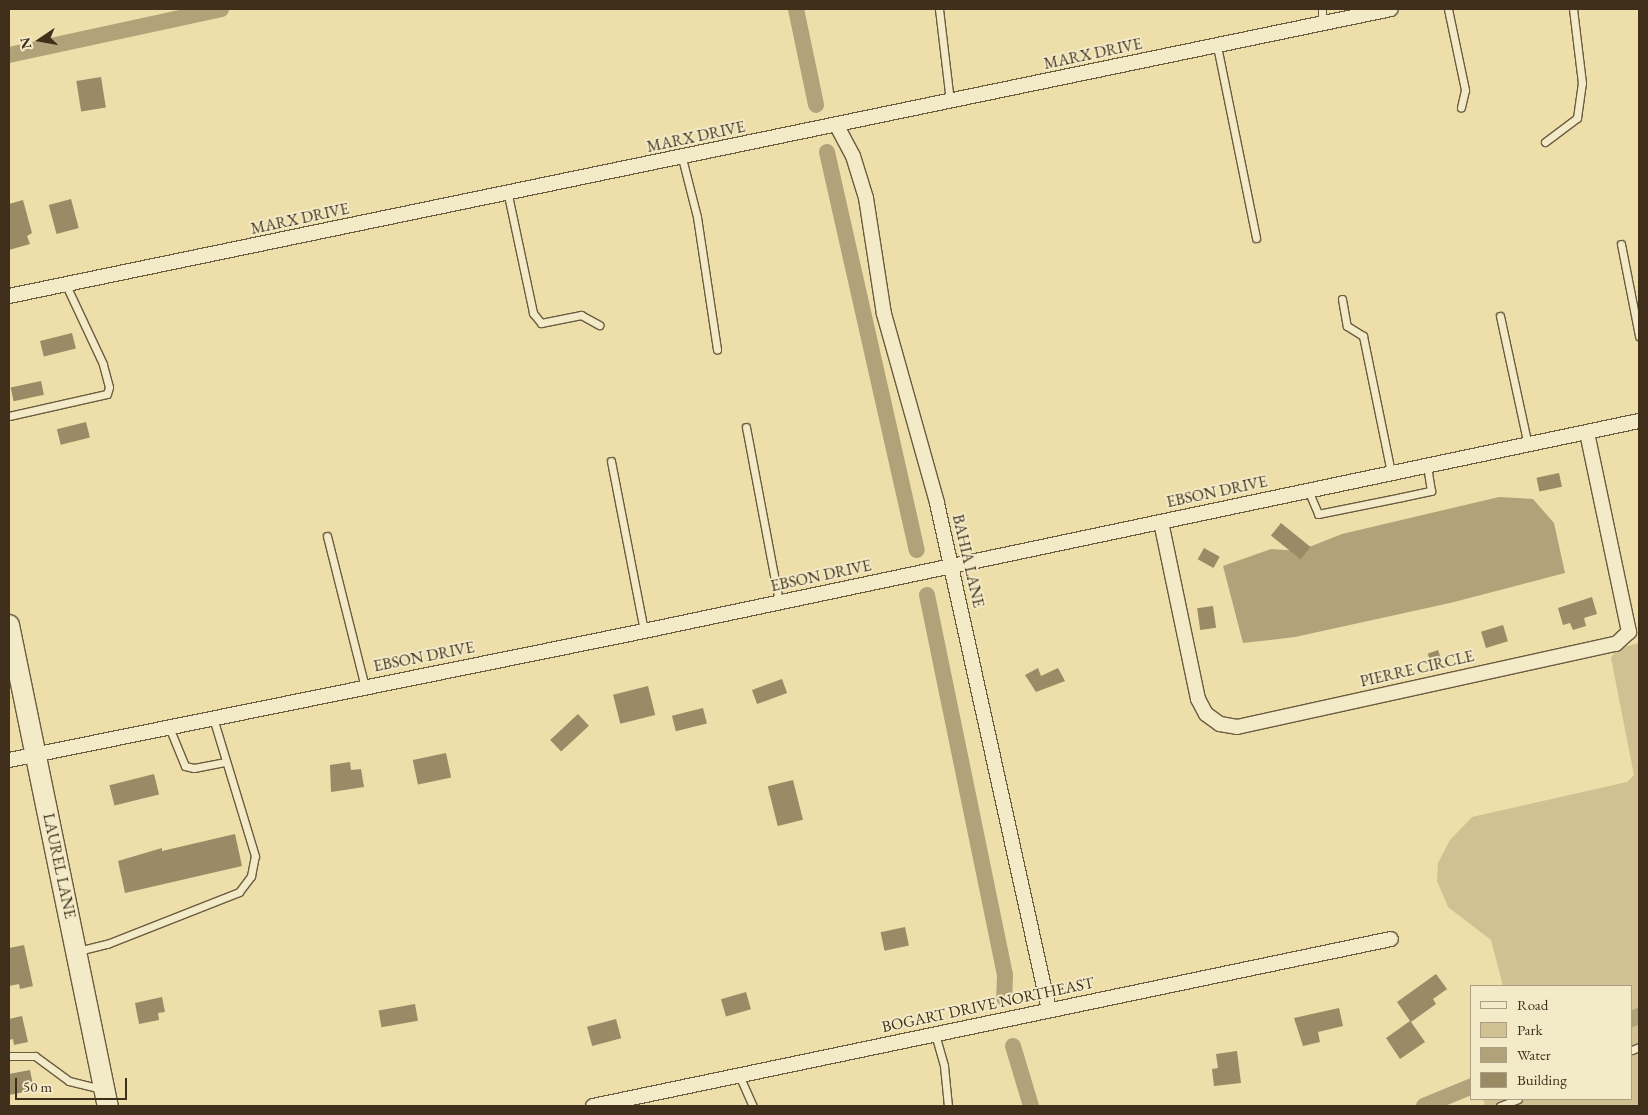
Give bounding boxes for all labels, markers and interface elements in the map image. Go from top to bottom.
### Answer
north arrow [15,15,65,65]
street label: MARX DRIVE [1042,34,1144,74]
text: N [15,36,35,51]
street label: MARX DRIVE [645,117,747,157]
street label: MARX DRIVE [249,199,351,239]
street label: EBSON DRIVE [1165,472,1269,512]
street label: BAHIA LANE [948,512,988,610]
street label: EBSON DRIVE [769,556,873,596]
street label: EBSON DRIVE [372,638,476,676]
street label: PIERRE CIRCLE [1358,647,1476,691]
street label: LAUREL LANE [38,812,80,920]
street label: BOGART DRIVE NORTHEAST [880,973,1096,1037]
legend [1470,985,1633,1100]
text: Road [1517,995,1548,1014]
text: Park [1517,1020,1543,1039]
text: Water [1517,1045,1551,1064]
scale bar [18,1068,130,1100]
text: Building [1517,1070,1567,1089]
text: 50 m [23,1077,52,1096]

